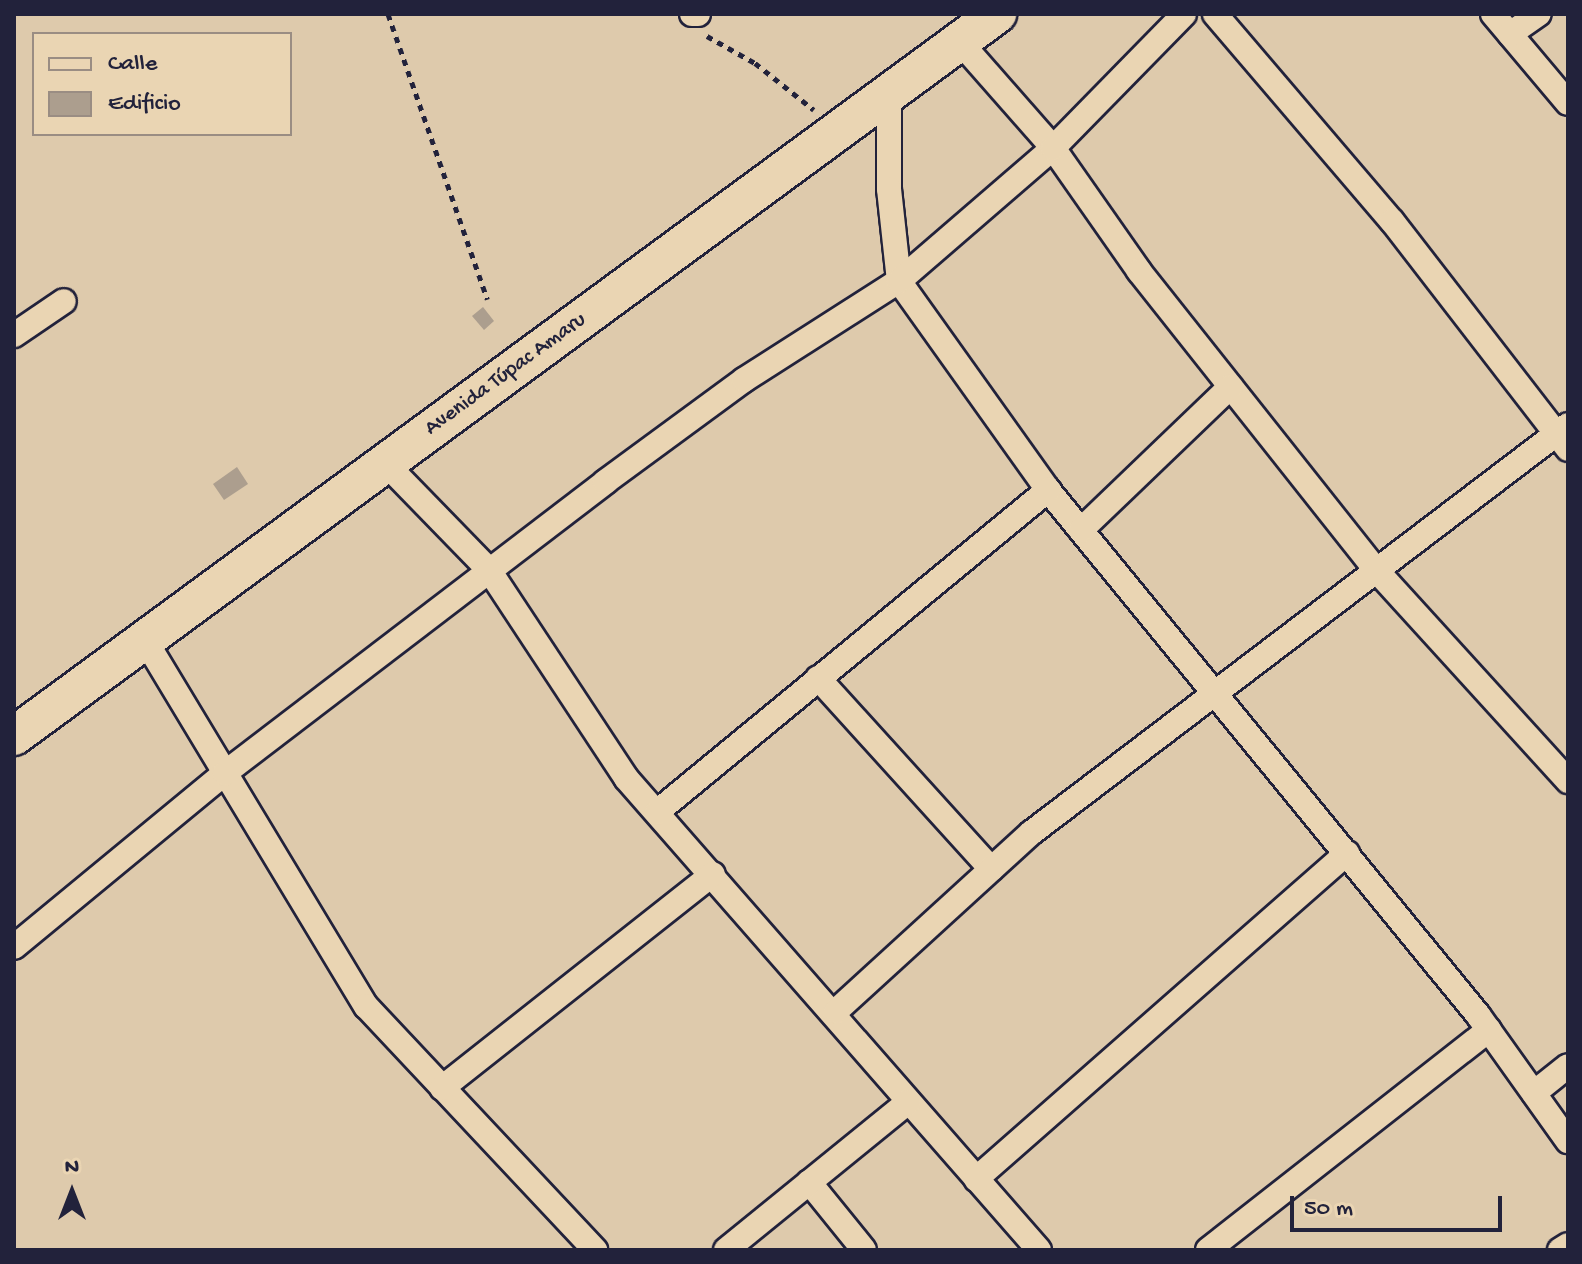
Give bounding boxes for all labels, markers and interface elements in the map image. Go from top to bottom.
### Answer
legend [32,32,292,136]
text: Calle [108,50,157,79]
text: Edificio [108,90,181,119]
street label: Avenida Túpac Amaru [420,308,592,442]
north arrow [32,1152,112,1232]
text: N [65,1155,79,1181]
scale bar [1294,1180,1506,1230]
text: 50 m [1304,1195,1353,1224]

